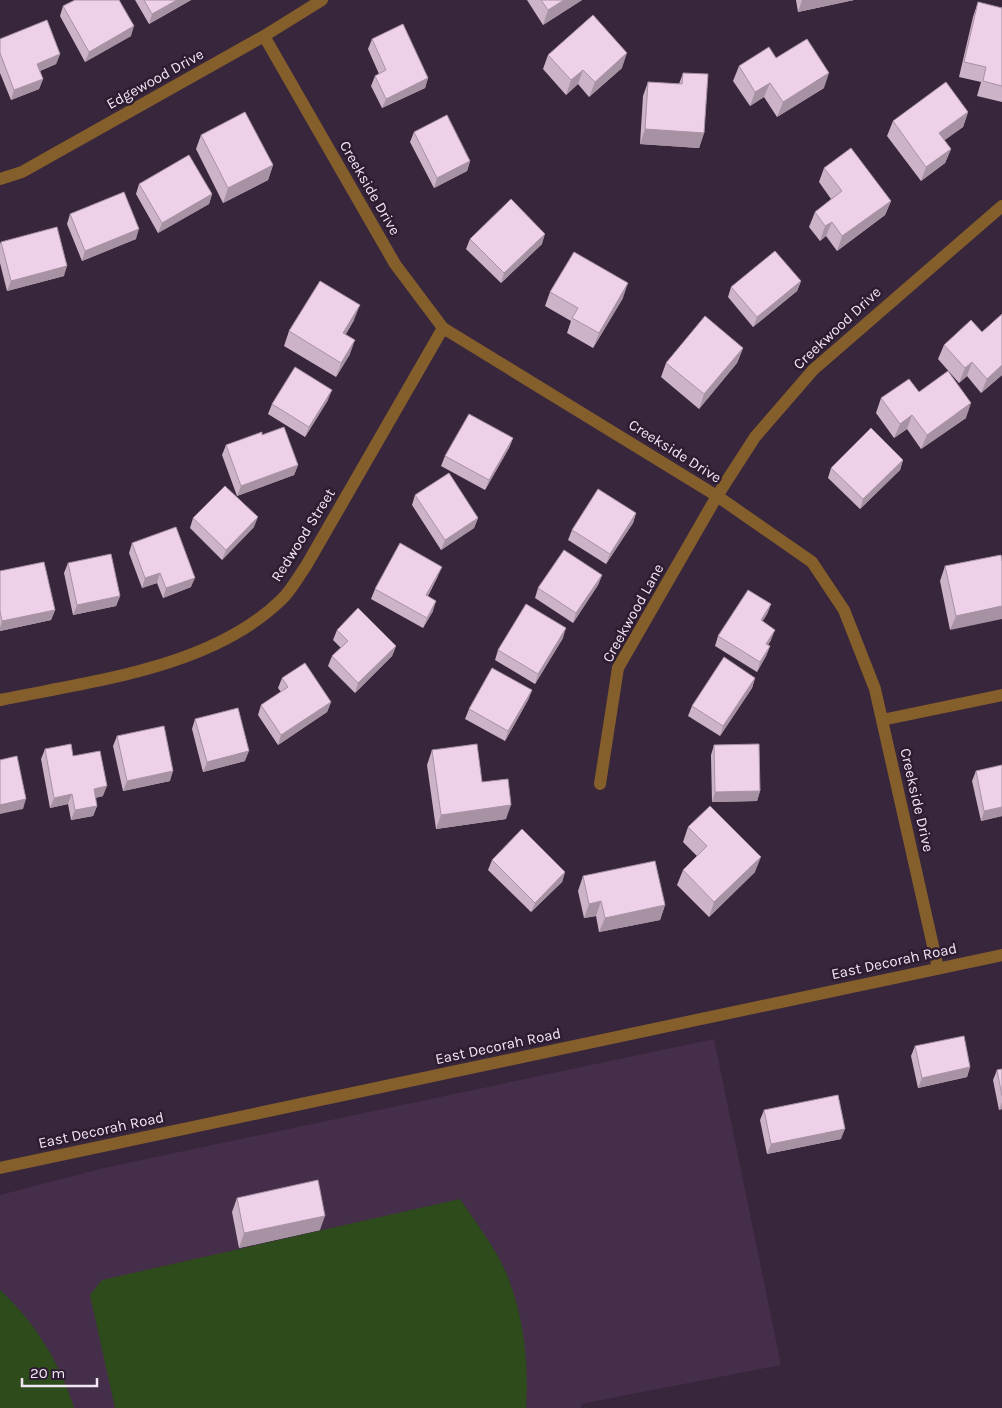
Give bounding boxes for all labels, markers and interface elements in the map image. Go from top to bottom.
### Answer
street label: Edgewood Drive [103,45,207,113]
street label: Creekside Drive [336,138,404,238]
street label: Creekwood Drive [789,283,885,373]
street label: Creekside Drive [625,415,725,487]
street label: Redwood Street [267,485,339,585]
street label: Creekwood Lane [598,560,668,666]
street label: Creekside Drive [896,746,938,854]
street label: East Decorah Road [829,939,959,983]
street label: East Decorah Road [433,1024,563,1068]
street label: East Decorah Road [36,1108,166,1152]
scale bar [22,1356,98,1388]
text: 20 m [30,1364,65,1382]

